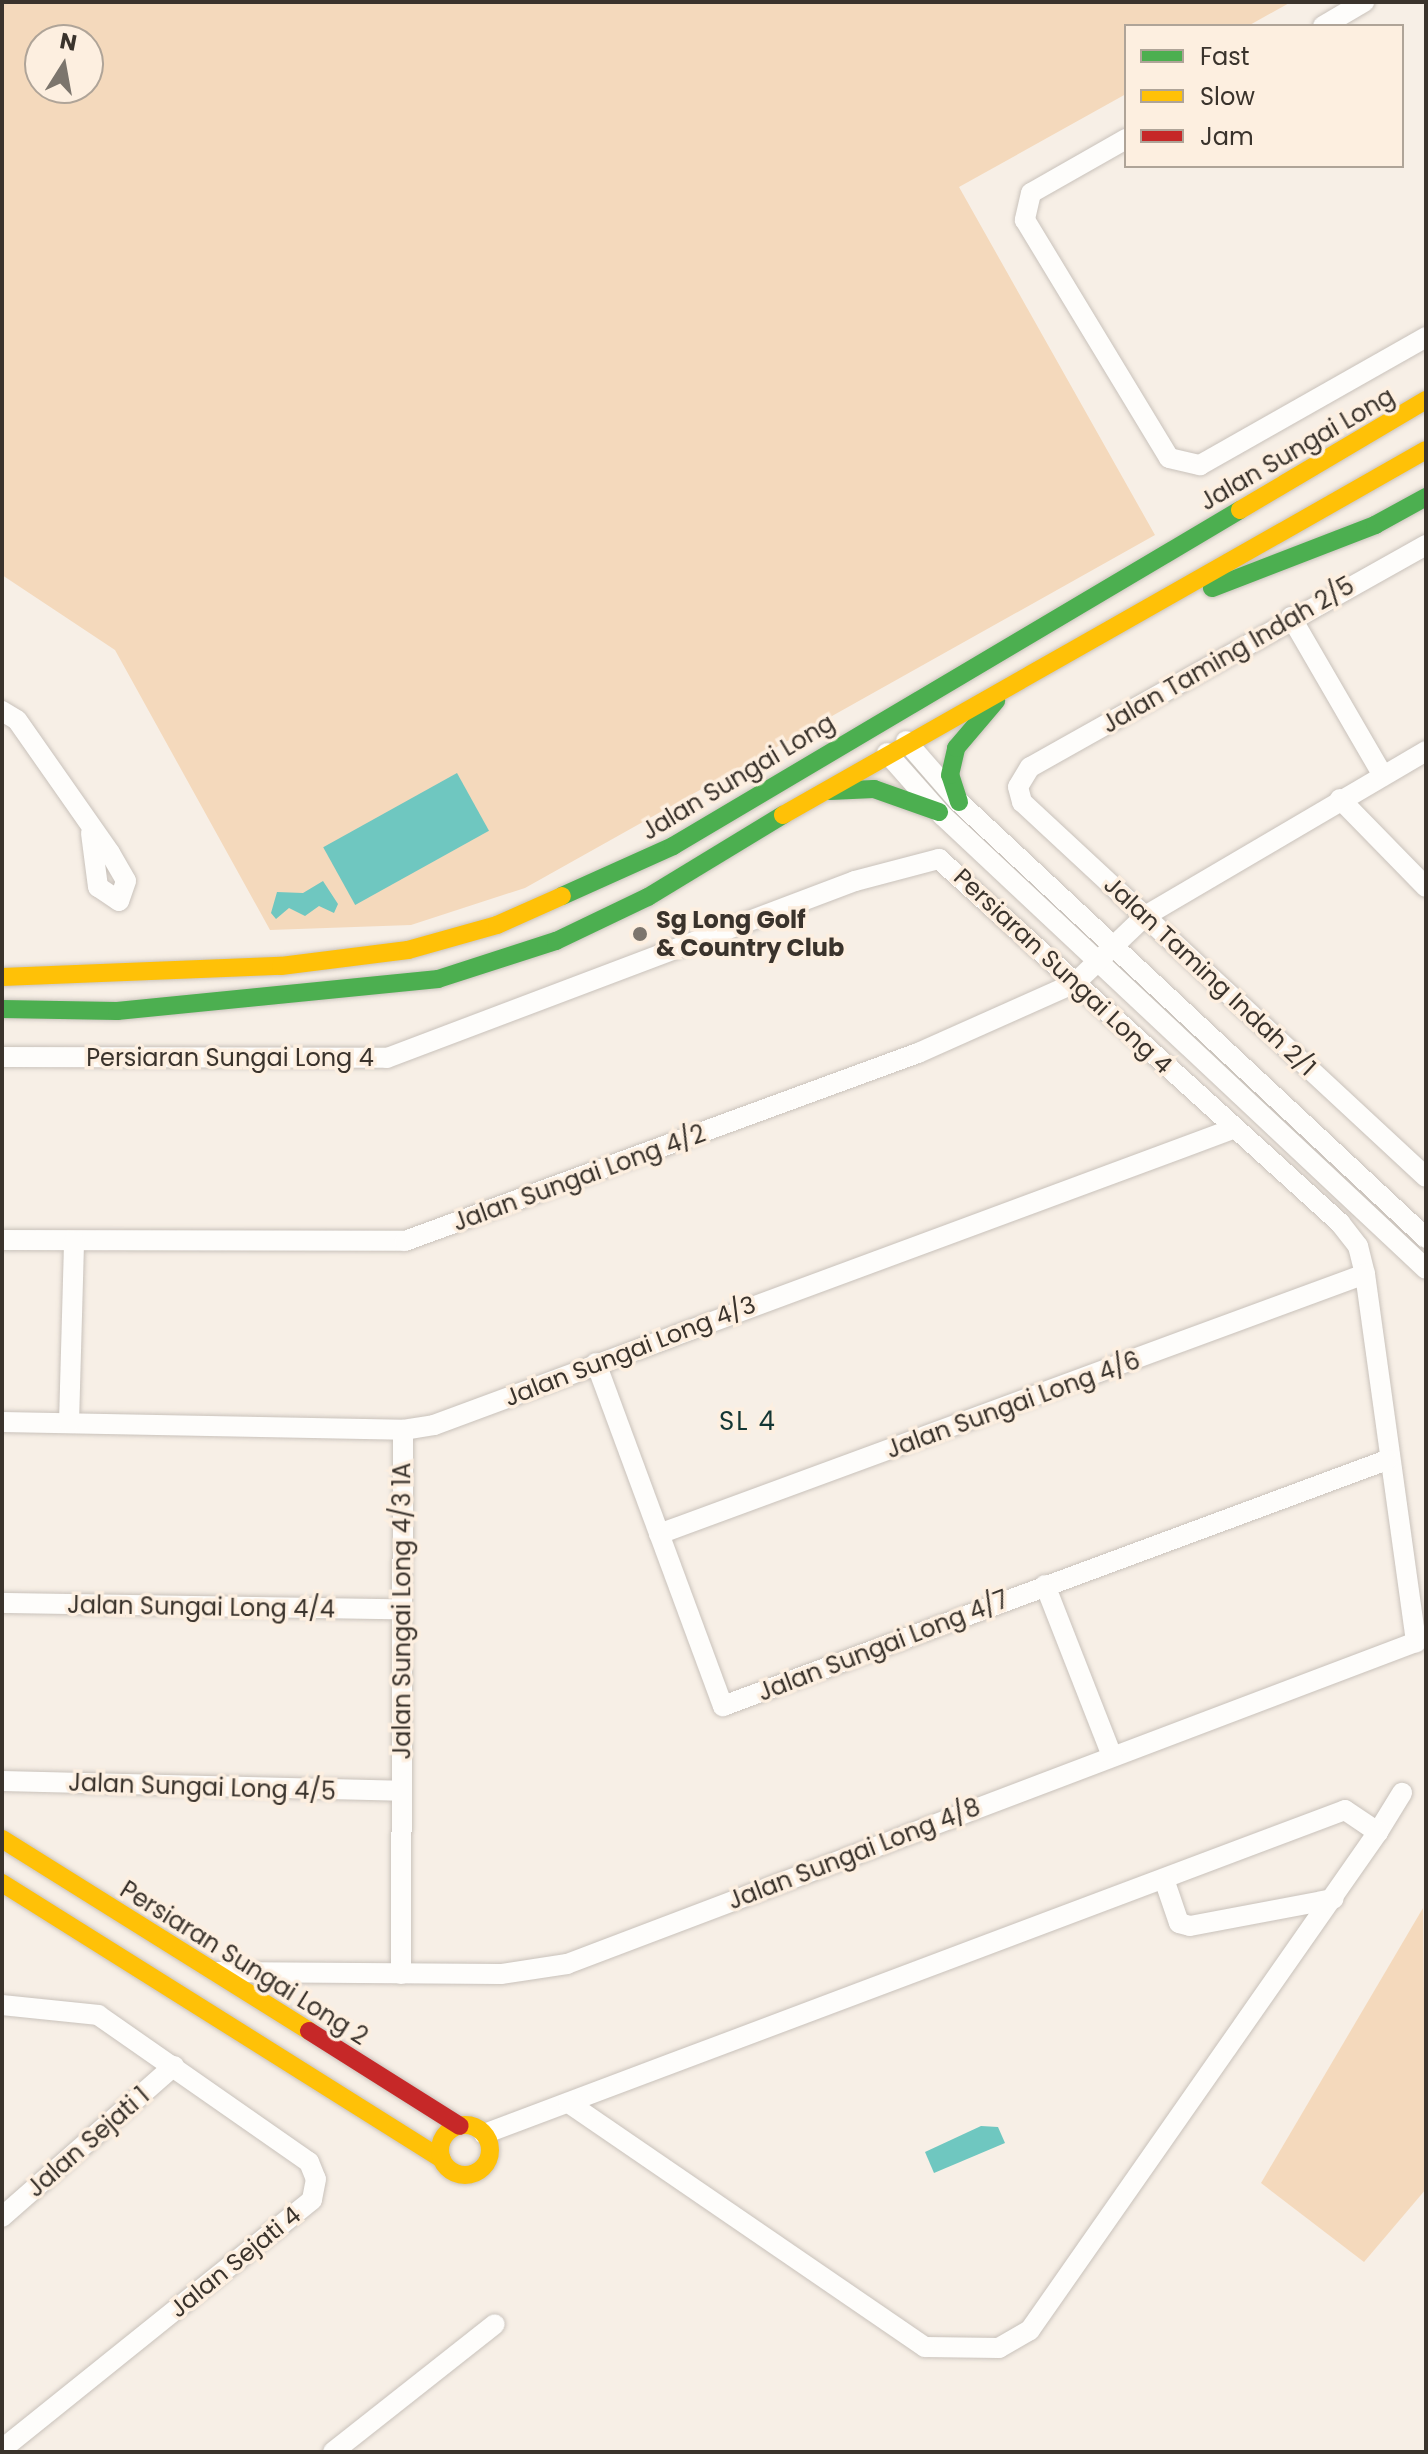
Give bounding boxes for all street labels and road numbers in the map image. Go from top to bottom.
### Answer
street label: Jalan Sungai Long [1195,382,1399,516]
street label: Jalan Taming Indah 2/5 [1097,571,1359,739]
street label: Jalan Sungai Long [636,708,840,846]
street label: Persiaran Sungai Long 4 [948,862,1178,1080]
street label: Jalan Taming Indah 2/1 [1098,870,1322,1082]
street label: Persiaran Sungai Long 4 [86,1044,374,1072]
street label: Jalan Sungai Long 4/2 [449,1119,709,1237]
street label: Jalan Sungai Long 4/3 [500,1290,760,1412]
street label: Jalan Sungai Long 4/6 [882,1346,1144,1464]
street label: Jalan Sungai Long 4/3 1A [388,1462,416,1760]
street label: Jalan Sungai Long 4/7 [754,1585,1012,1707]
street label: Jalan Sungai Long 4/4 [67,1590,335,1624]
street label: Jalan Sungai Long 4/5 [68,1768,336,1806]
street label: Jalan Sungai Long 4/8 [724,1793,984,1915]
street label: Persiaran Sungai Long 2 [115,1875,373,2051]
street label: Jalan Sejati 1 [21,2081,155,2203]
street label: Jalan Sejati 4 [164,2200,306,2324]

